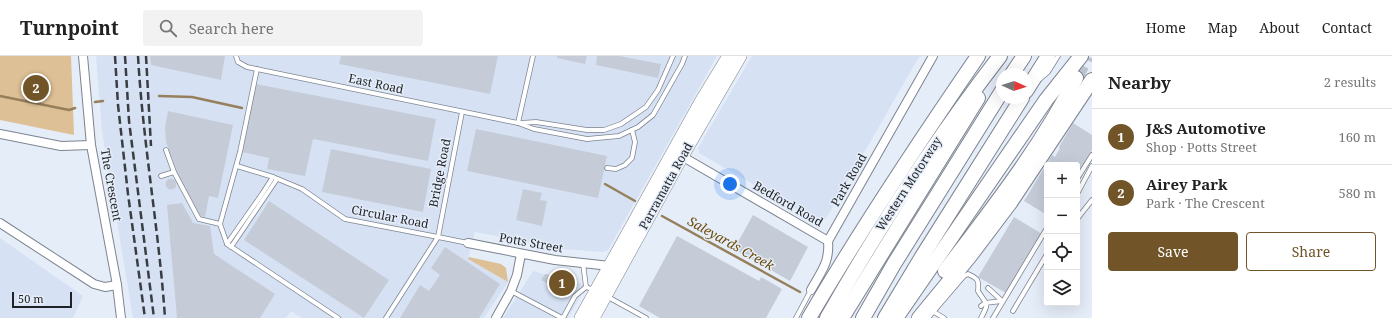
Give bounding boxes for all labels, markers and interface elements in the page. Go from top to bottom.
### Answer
search box [143,10,423,46]
text: Turnpoint [20,15,119,41]
icon: search [157,17,179,39]
text: Search here [189,18,274,38]
text: Home [1146,18,1186,37]
text: Map [1208,18,1237,37]
text: About [1259,18,1300,37]
text: Contact [1322,18,1372,37]
north arrow [996,68,1032,104]
street label: East Road [347,69,406,98]
text: Nearby [1108,71,1171,94]
pin: 2 [23,73,49,103]
text: 2 results [1324,73,1376,91]
text: J&S Automotive [1146,118,1266,138]
text: 1 [1117,128,1125,146]
text: 160 m [1339,128,1376,146]
street label: Western Motorway [872,133,946,234]
street label: Bridge Road [425,136,455,209]
text: Shop · Potts Street [1146,138,1257,156]
street label: Parramatta Road [635,139,697,232]
street label: The Crescent [97,147,126,223]
street label: Park Road [827,150,871,209]
map controls [1044,162,1080,306]
button: + [1044,162,1080,198]
your location [720,174,740,194]
text: Airey Park [1146,174,1228,194]
street label: Bedford Road [750,177,827,231]
text: 2 [1117,184,1125,202]
text: 580 m [1339,184,1376,202]
text: Park · The Crescent [1146,194,1265,212]
button: − [1044,198,1080,234]
street label: Circular Road [350,201,431,232]
water label: Saleyards Creek [685,212,778,275]
street label: Potts Street [498,229,564,256]
button: Save [1108,232,1238,271]
button: Share [1246,232,1376,271]
button: locate [1044,234,1080,270]
pin: 1 [549,268,575,298]
button: layers [1044,270,1080,306]
scale bar [12,290,72,309]
text: 50 m [18,291,44,306]

